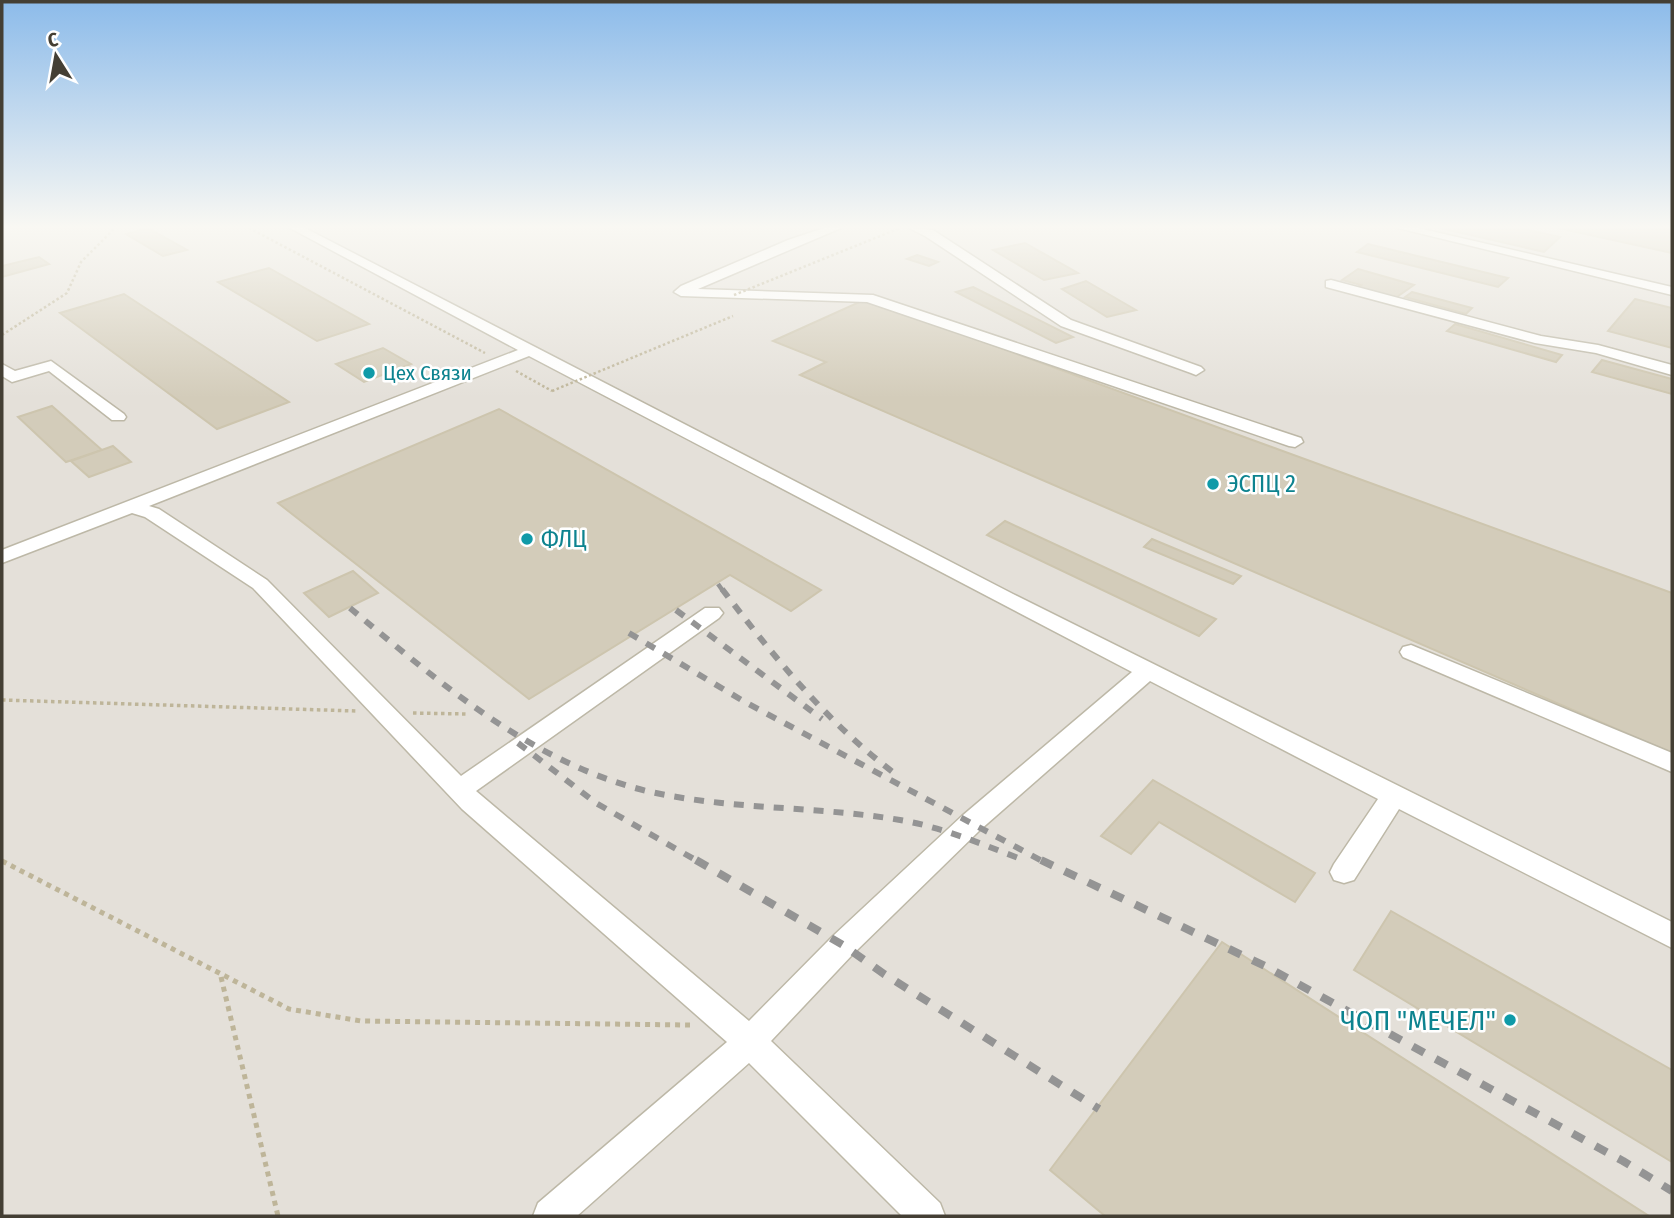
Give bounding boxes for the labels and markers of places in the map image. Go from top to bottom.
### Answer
place label: Цех Связи [383,360,472,386]
marker: Цех Связи [361,365,377,381]
place label: ЭСПЦ 2 [1227,470,1296,498]
marker: ЭСПЦ 2 [1205,476,1221,492]
place label: ФЛЦ [541,525,587,553]
marker: ФЛЦ [519,531,535,547]
place label: ЧОП "МЕЧЕЛ" [1340,1004,1496,1037]
marker: ЧОП "МЕЧЕЛ" [1502,1012,1518,1028]

